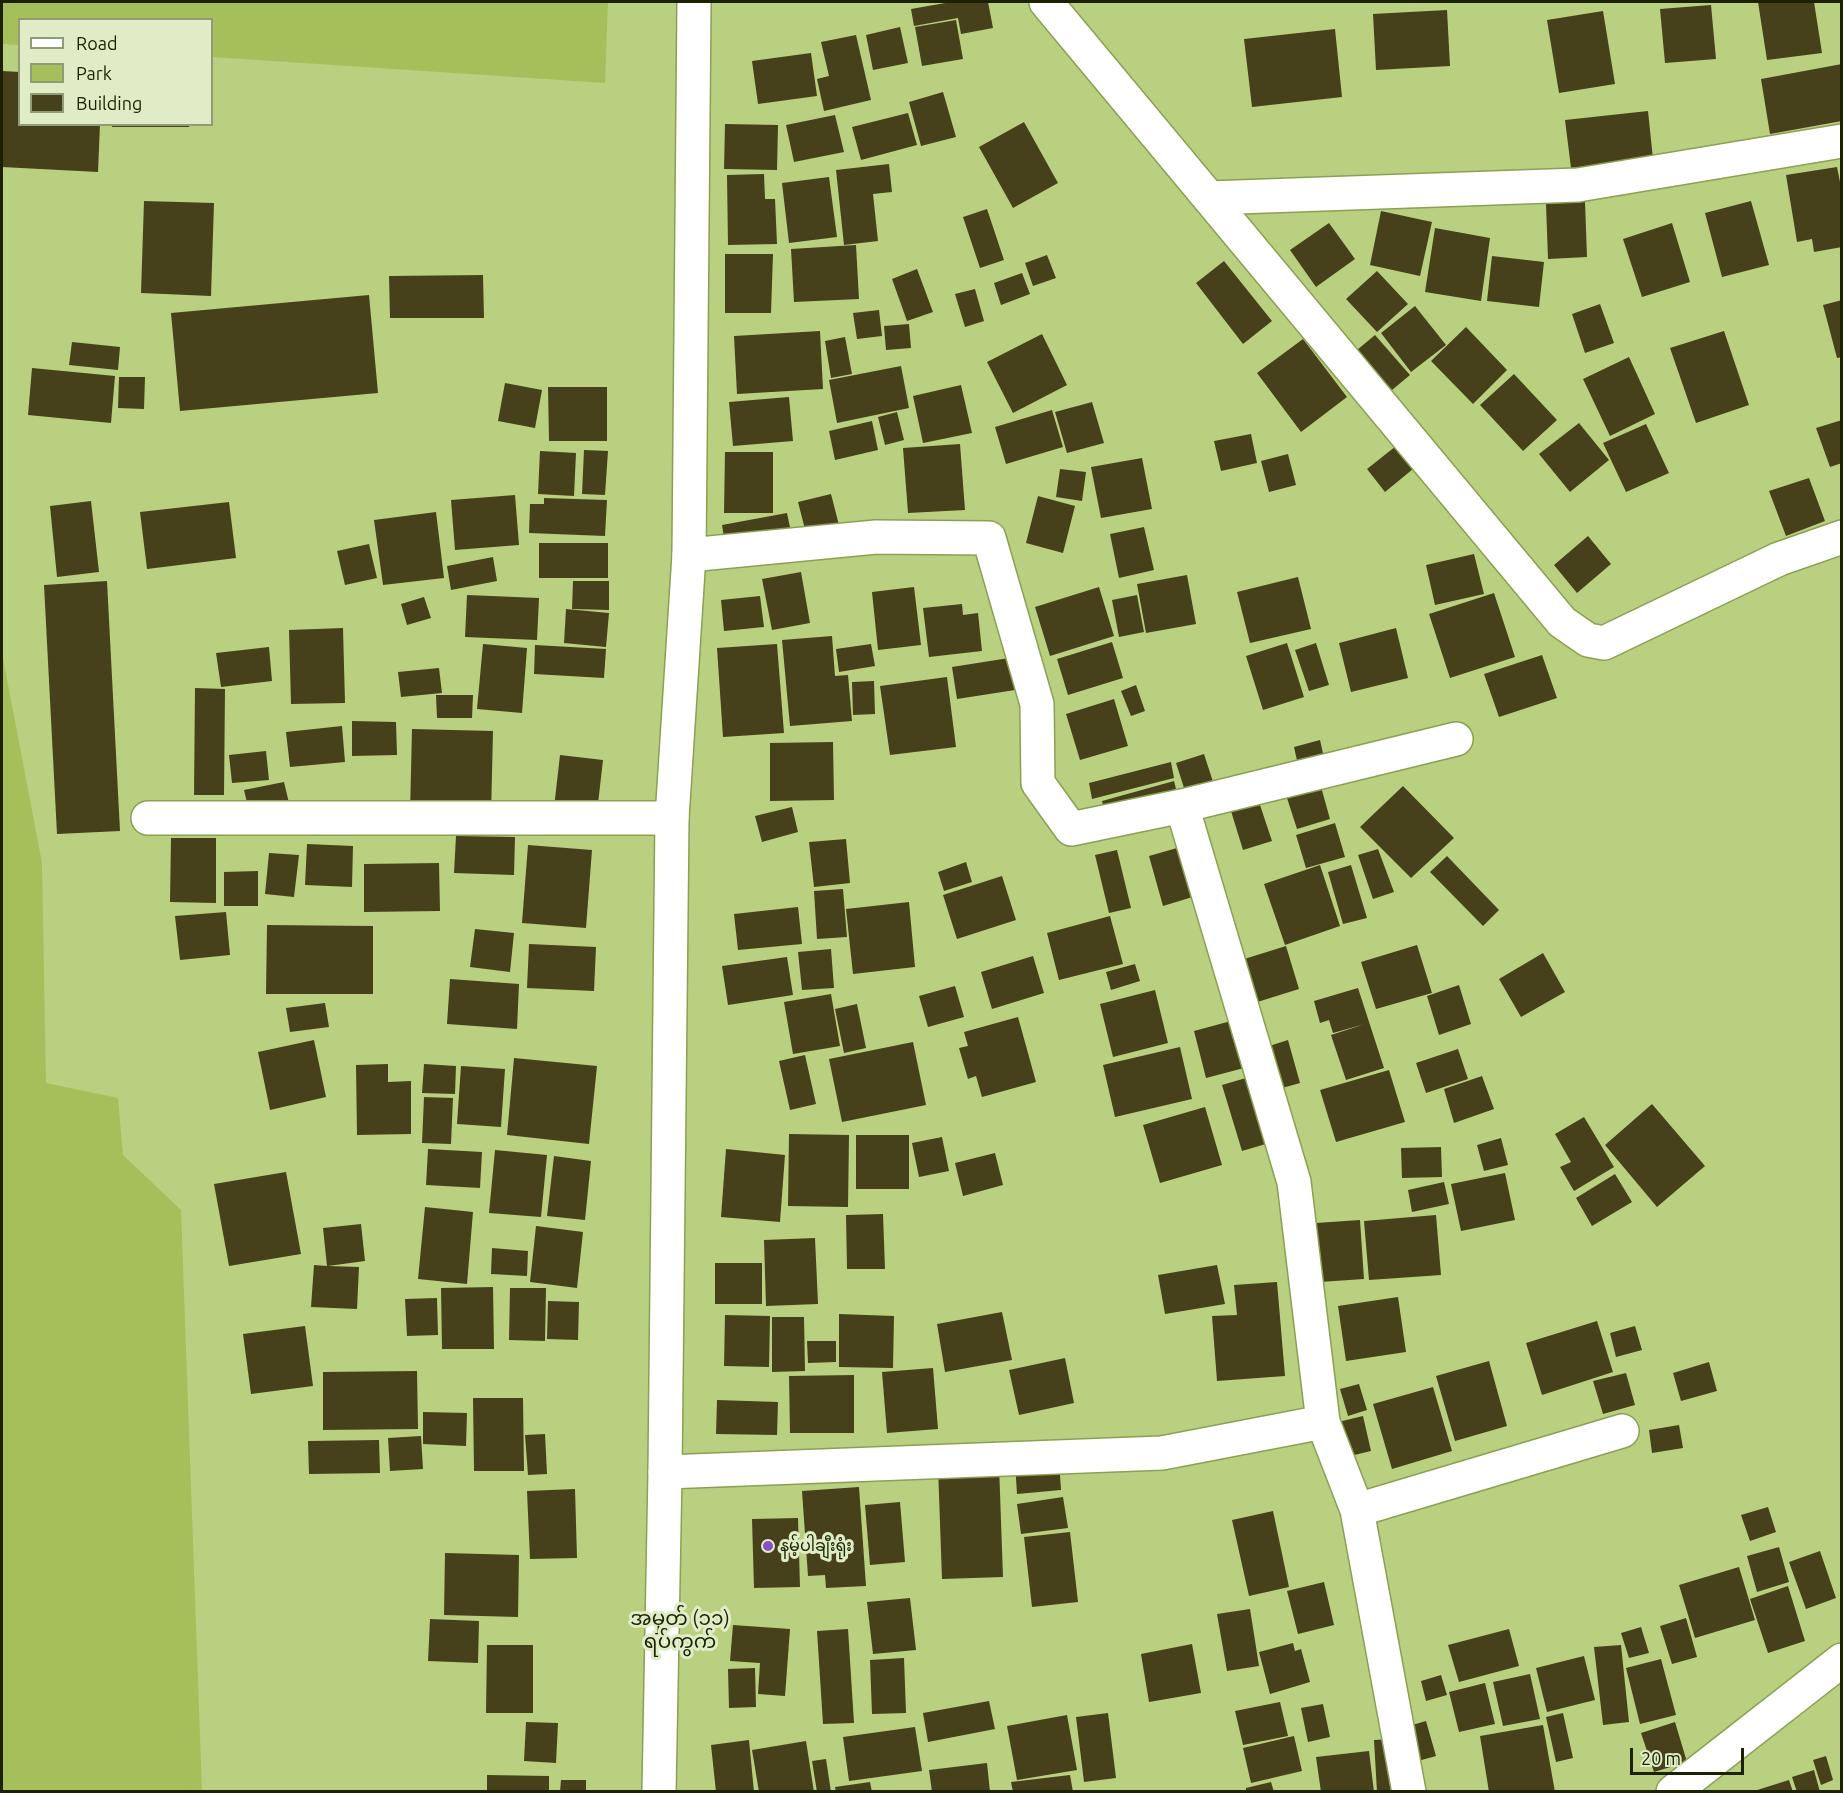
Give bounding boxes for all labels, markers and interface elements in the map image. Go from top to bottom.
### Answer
legend [18,18,213,126]
text: Road [76,33,118,53]
text: Park [76,63,112,83]
text: Building [76,93,142,113]
place label: နမ့်ပါချီးရုံး [780,1536,852,1556]
marker: နမ့်ပါချီးရုံး [761,1539,775,1553]
district label: အမှတ် (၁၁) ရပ်ကွက် [630,1606,730,1653]
scale bar [1633,1736,1747,1774]
text: 20 m [1641,1748,1681,1768]

